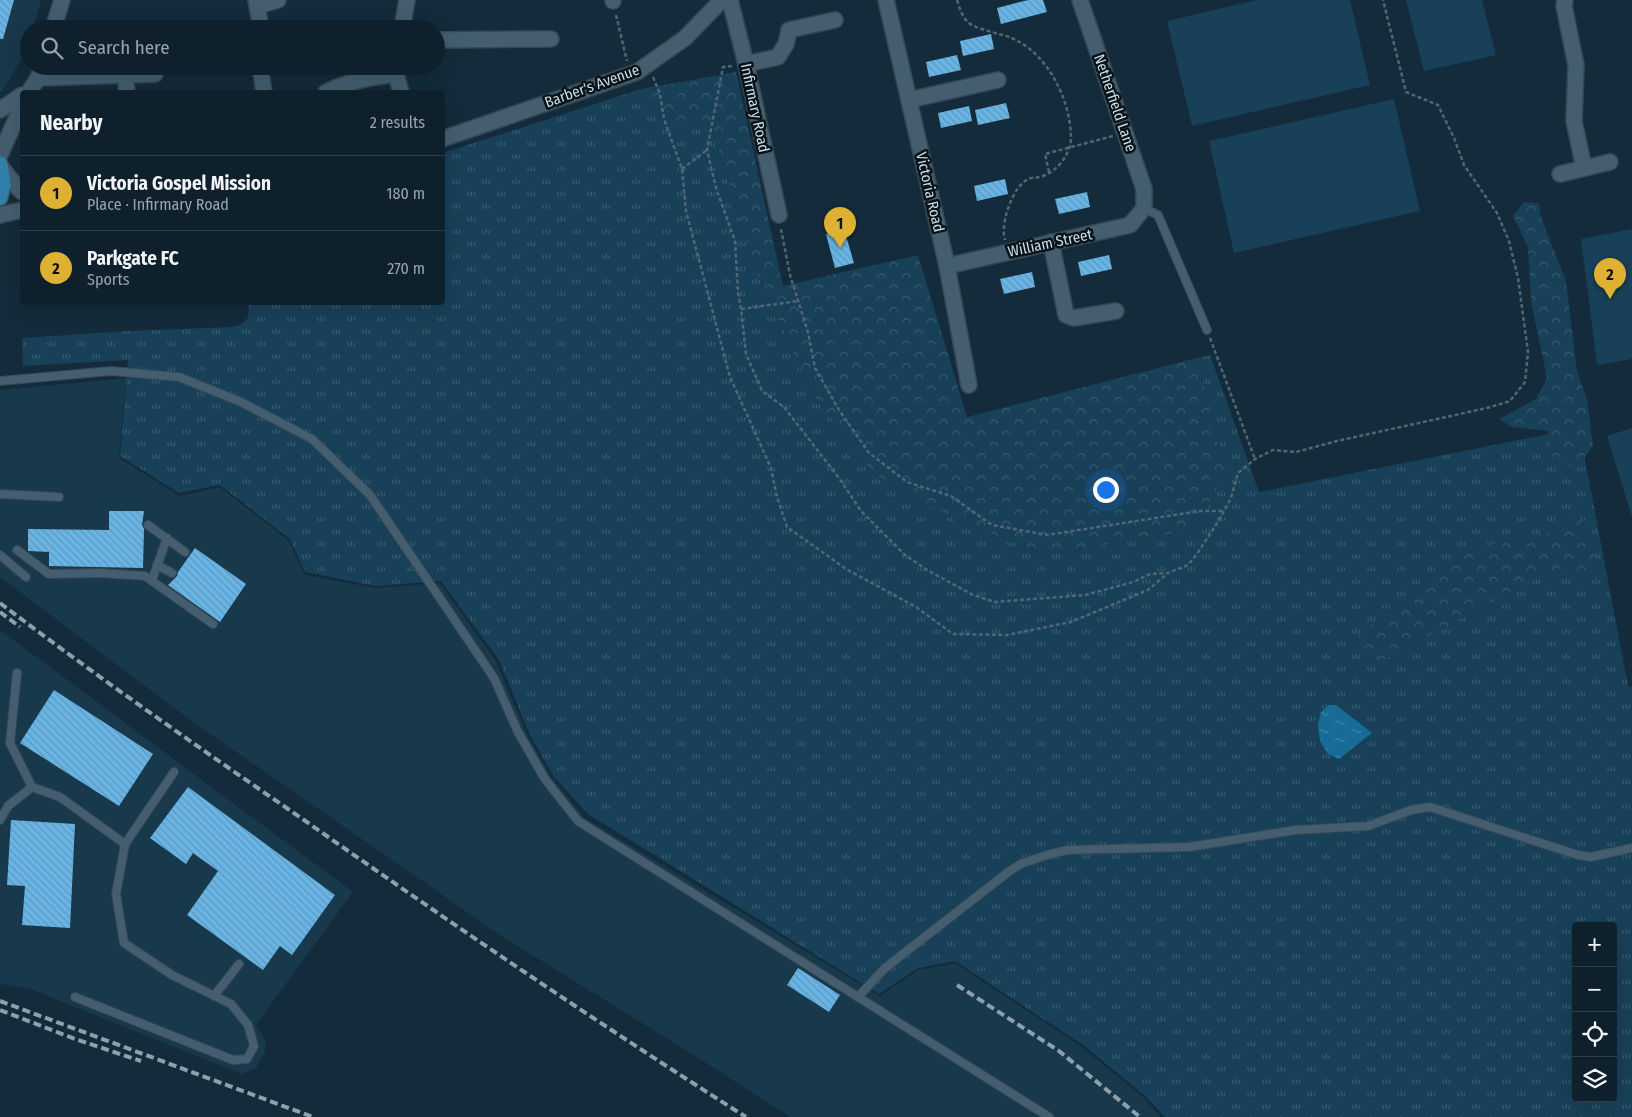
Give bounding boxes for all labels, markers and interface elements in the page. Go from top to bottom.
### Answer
search box [20,20,445,75]
icon: search [38,34,66,62]
text: Search here [78,36,170,59]
street label: Netherfield Lane [1090,52,1140,154]
street label: Barber's Avenue [542,61,642,111]
street label: Infirmary Road [737,62,773,154]
text: Nearby [40,110,102,136]
text: 2 results [370,113,425,132]
street label: Victoria Road [912,150,948,234]
text: Victoria Gospel Mission [87,172,271,195]
text: 1 [53,184,59,203]
text: 180 m [386,184,425,203]
text: Place · Infirmary Road [87,195,229,214]
pin: 1 [824,207,856,248]
street label: William Street [1006,225,1094,261]
text: Parkgate FC [87,247,179,270]
pin: 2 [1594,258,1626,299]
text: 2 [52,259,60,278]
text: 270 m [387,259,425,278]
text: Sports [87,270,130,289]
your location [1093,477,1119,503]
map controls [1572,922,1617,1102]
button: + [1572,922,1617,967]
button: − [1572,967,1617,1012]
button: locate [1572,1012,1617,1057]
button: layers [1572,1057,1617,1102]

